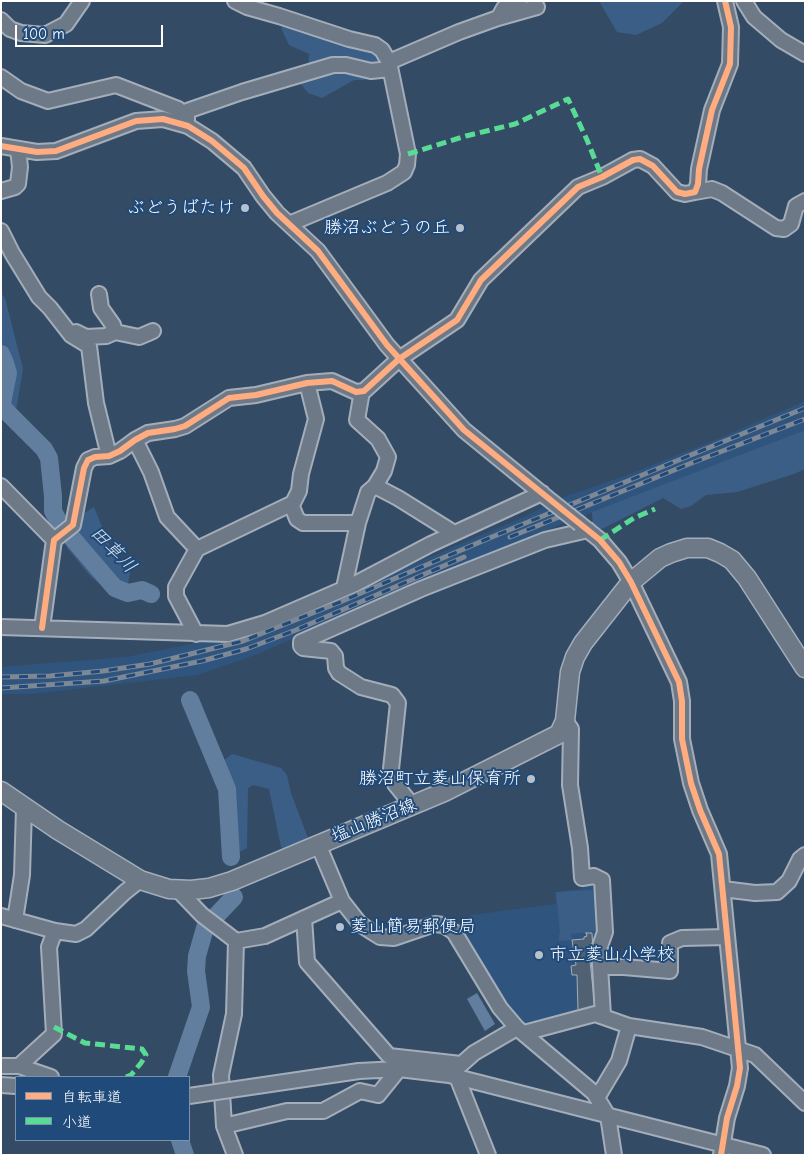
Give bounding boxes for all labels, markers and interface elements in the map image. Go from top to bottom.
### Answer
scale bar [18,15,165,47]
text: 100 m [23,25,65,43]
place label: ぶどうばたけ [127,197,235,219]
marker: ぶどうばたけ [239,202,251,214]
place label: 勝沼ぶどうの丘 [324,217,450,239]
marker: 勝沼ぶどうの丘 [454,222,466,234]
water label: 田草川 [85,522,141,578]
place label: 勝沼町立菱山保育所 [359,768,521,790]
marker: 勝沼町立菱山保育所 [525,773,537,785]
street label: 塩山勝沼線 [328,794,420,848]
place label: 菱山簡易郵便局 [350,916,476,938]
marker: 菱山簡易郵便局 [334,921,346,933]
place label: 市立菱山小学校 [549,944,675,966]
marker: 市立菱山小学校 [533,949,545,961]
legend [15,1076,190,1141]
text: 自転車道 [62,1088,122,1106]
text: 小道 [62,1113,92,1131]

